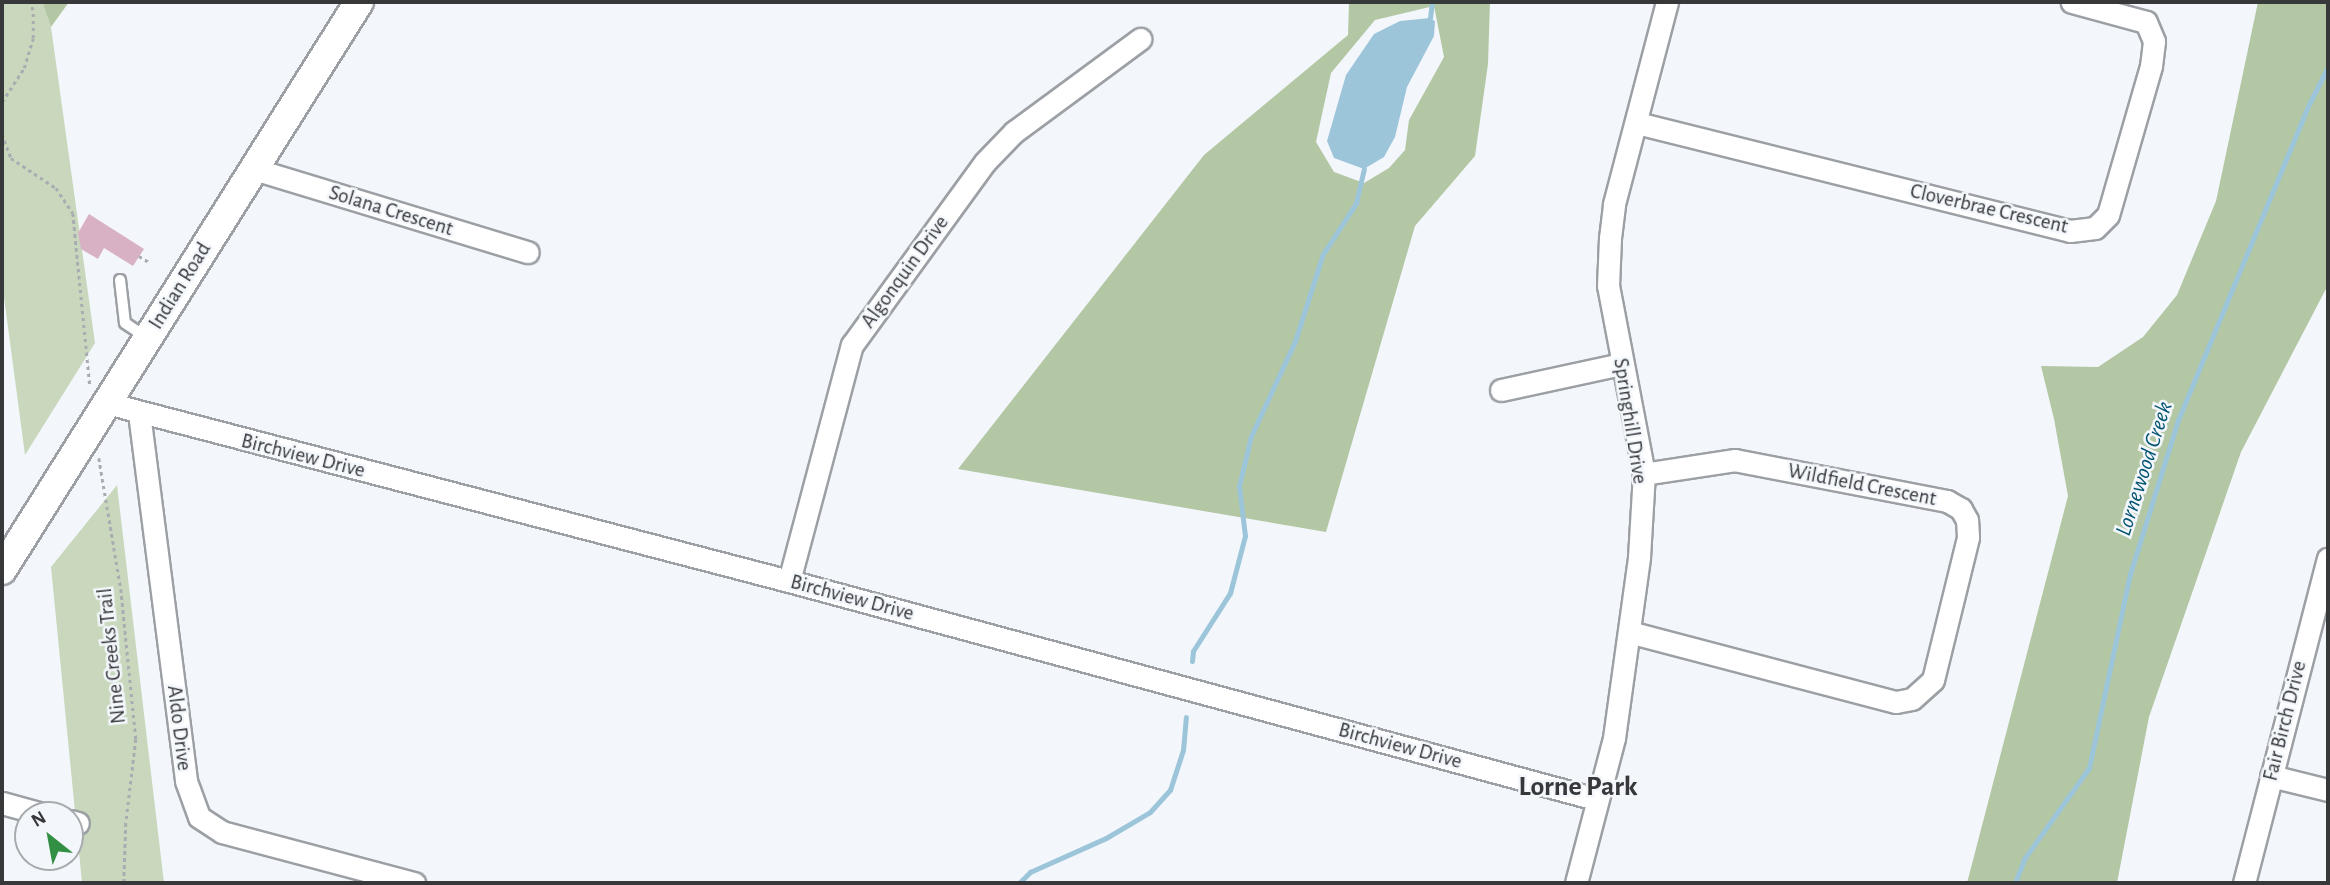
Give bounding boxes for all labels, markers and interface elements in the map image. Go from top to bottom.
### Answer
street label: Cloverbrae Crescent [1908,179,2070,239]
street label: Solana Crescent [326,180,456,242]
street label: Algonquin Drive [856,211,954,333]
street label: Indian Road [143,238,217,334]
street label: Springhill Drive [1608,356,1652,486]
water label: Lornewood Creek [2110,398,2180,540]
street label: Birchview Drive [238,428,368,484]
street label: Wildfield Crescent [1786,458,1938,512]
street label: Birchview Drive [788,569,916,627]
street label: Nine Creeks Trail [92,587,132,725]
street label: Fair Birch Drive [2258,658,2312,784]
street label: Aldo Drive [161,684,197,772]
street label: Birchview Drive [1336,717,1464,775]
district label: Lorne Park [1518,770,1638,804]
north arrow [14,801,84,871]
text: N [28,808,50,831]

